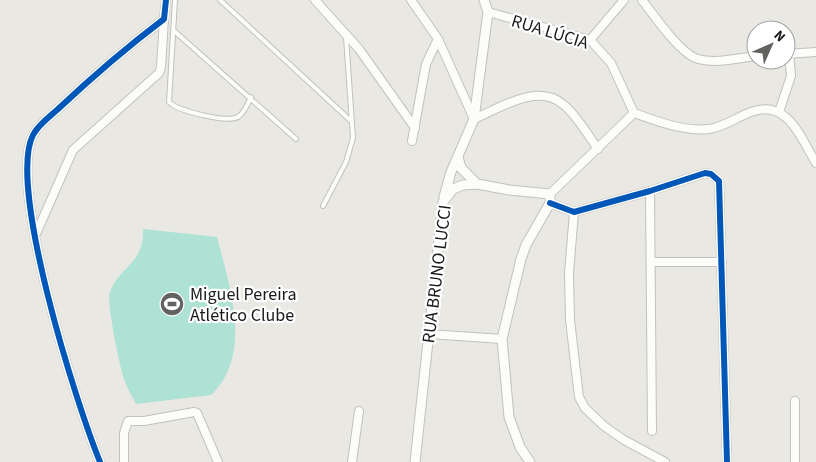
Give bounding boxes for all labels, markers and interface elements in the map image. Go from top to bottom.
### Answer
street label: RUA LÚCIA [508,8,592,56]
north arrow [746,20,796,70]
text: N [769,26,790,47]
street label: RUA BRUNO LUCCI [416,203,458,345]
place label: Miguel Pereira Atlético Clube [190,282,297,328]
sports icon: Miguel Pereira Atlético Clube [159,291,185,317]

